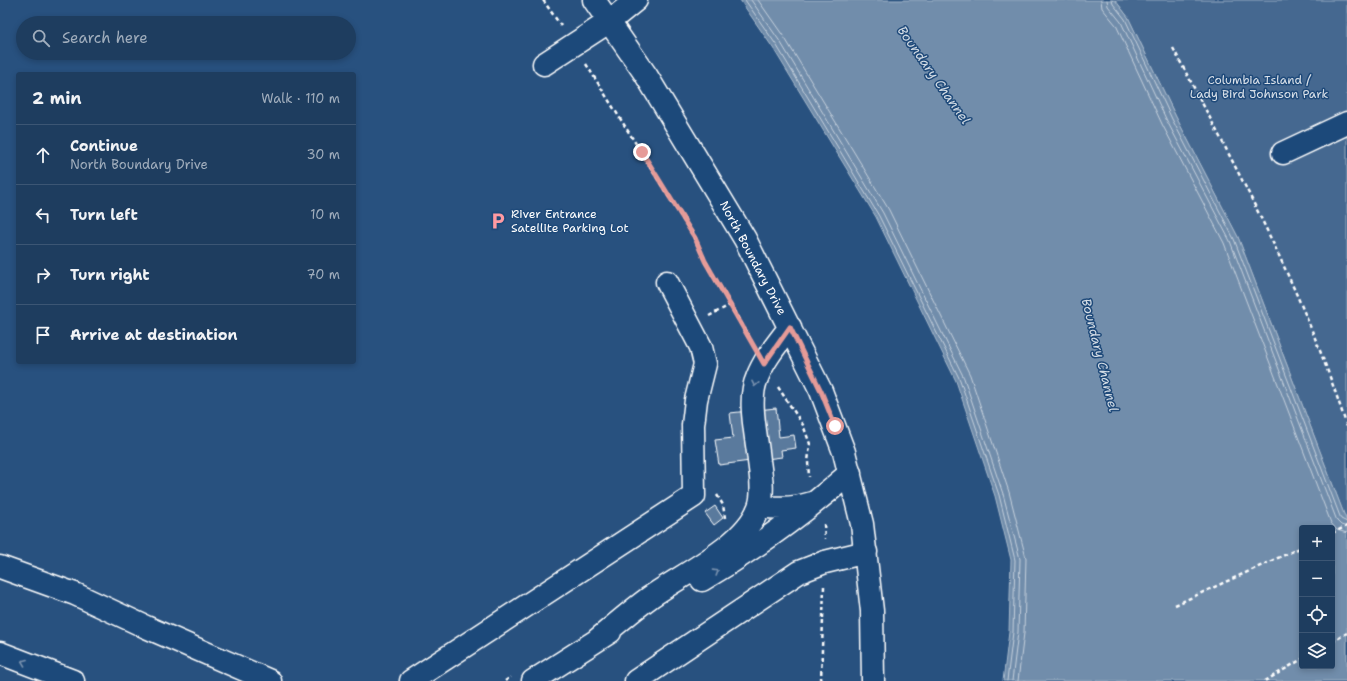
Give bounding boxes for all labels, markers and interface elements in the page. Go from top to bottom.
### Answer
search box [16,16,356,60]
water label: Boundary Channel [894,22,974,128]
icon: search [30,27,52,49]
text: Search here [62,28,148,48]
park label: Columbia Island / Lady Bird Johnson Park [1190,72,1328,102]
text: 2 min [32,87,82,109]
text: Walk · 110 m [261,90,340,107]
text: Continue [70,136,138,156]
route end [633,143,651,161]
icon: ahead [32,144,54,166]
text: 30 m [306,146,340,163]
text: North Boundary Drive [70,156,208,173]
street label: North Boundary Drive [716,198,790,318]
icon: left [32,204,54,226]
text: Turn left [70,205,138,225]
text: 10 m [310,206,340,223]
place label: River Entrance Satellite Parking Lot [511,206,629,236]
parking icon: River Entrance Satellite Parking Lot [488,211,508,231]
icon: right [32,264,54,286]
text: Turn right [70,265,150,285]
text: 70 m [306,266,340,283]
water label: Boundary Channel [1078,297,1122,413]
icon: arrive [32,324,54,346]
text: Arrive at destination [70,325,238,345]
one-way arrow [752,381,760,387]
route start [826,417,844,435]
map controls [1299,525,1335,669]
button: + [1299,525,1335,561]
button: − [1299,561,1335,597]
one-way arrow [712,569,719,576]
button: locate [1299,597,1335,633]
button: layers [1299,633,1335,669]
one-way arrow [20,658,27,666]

